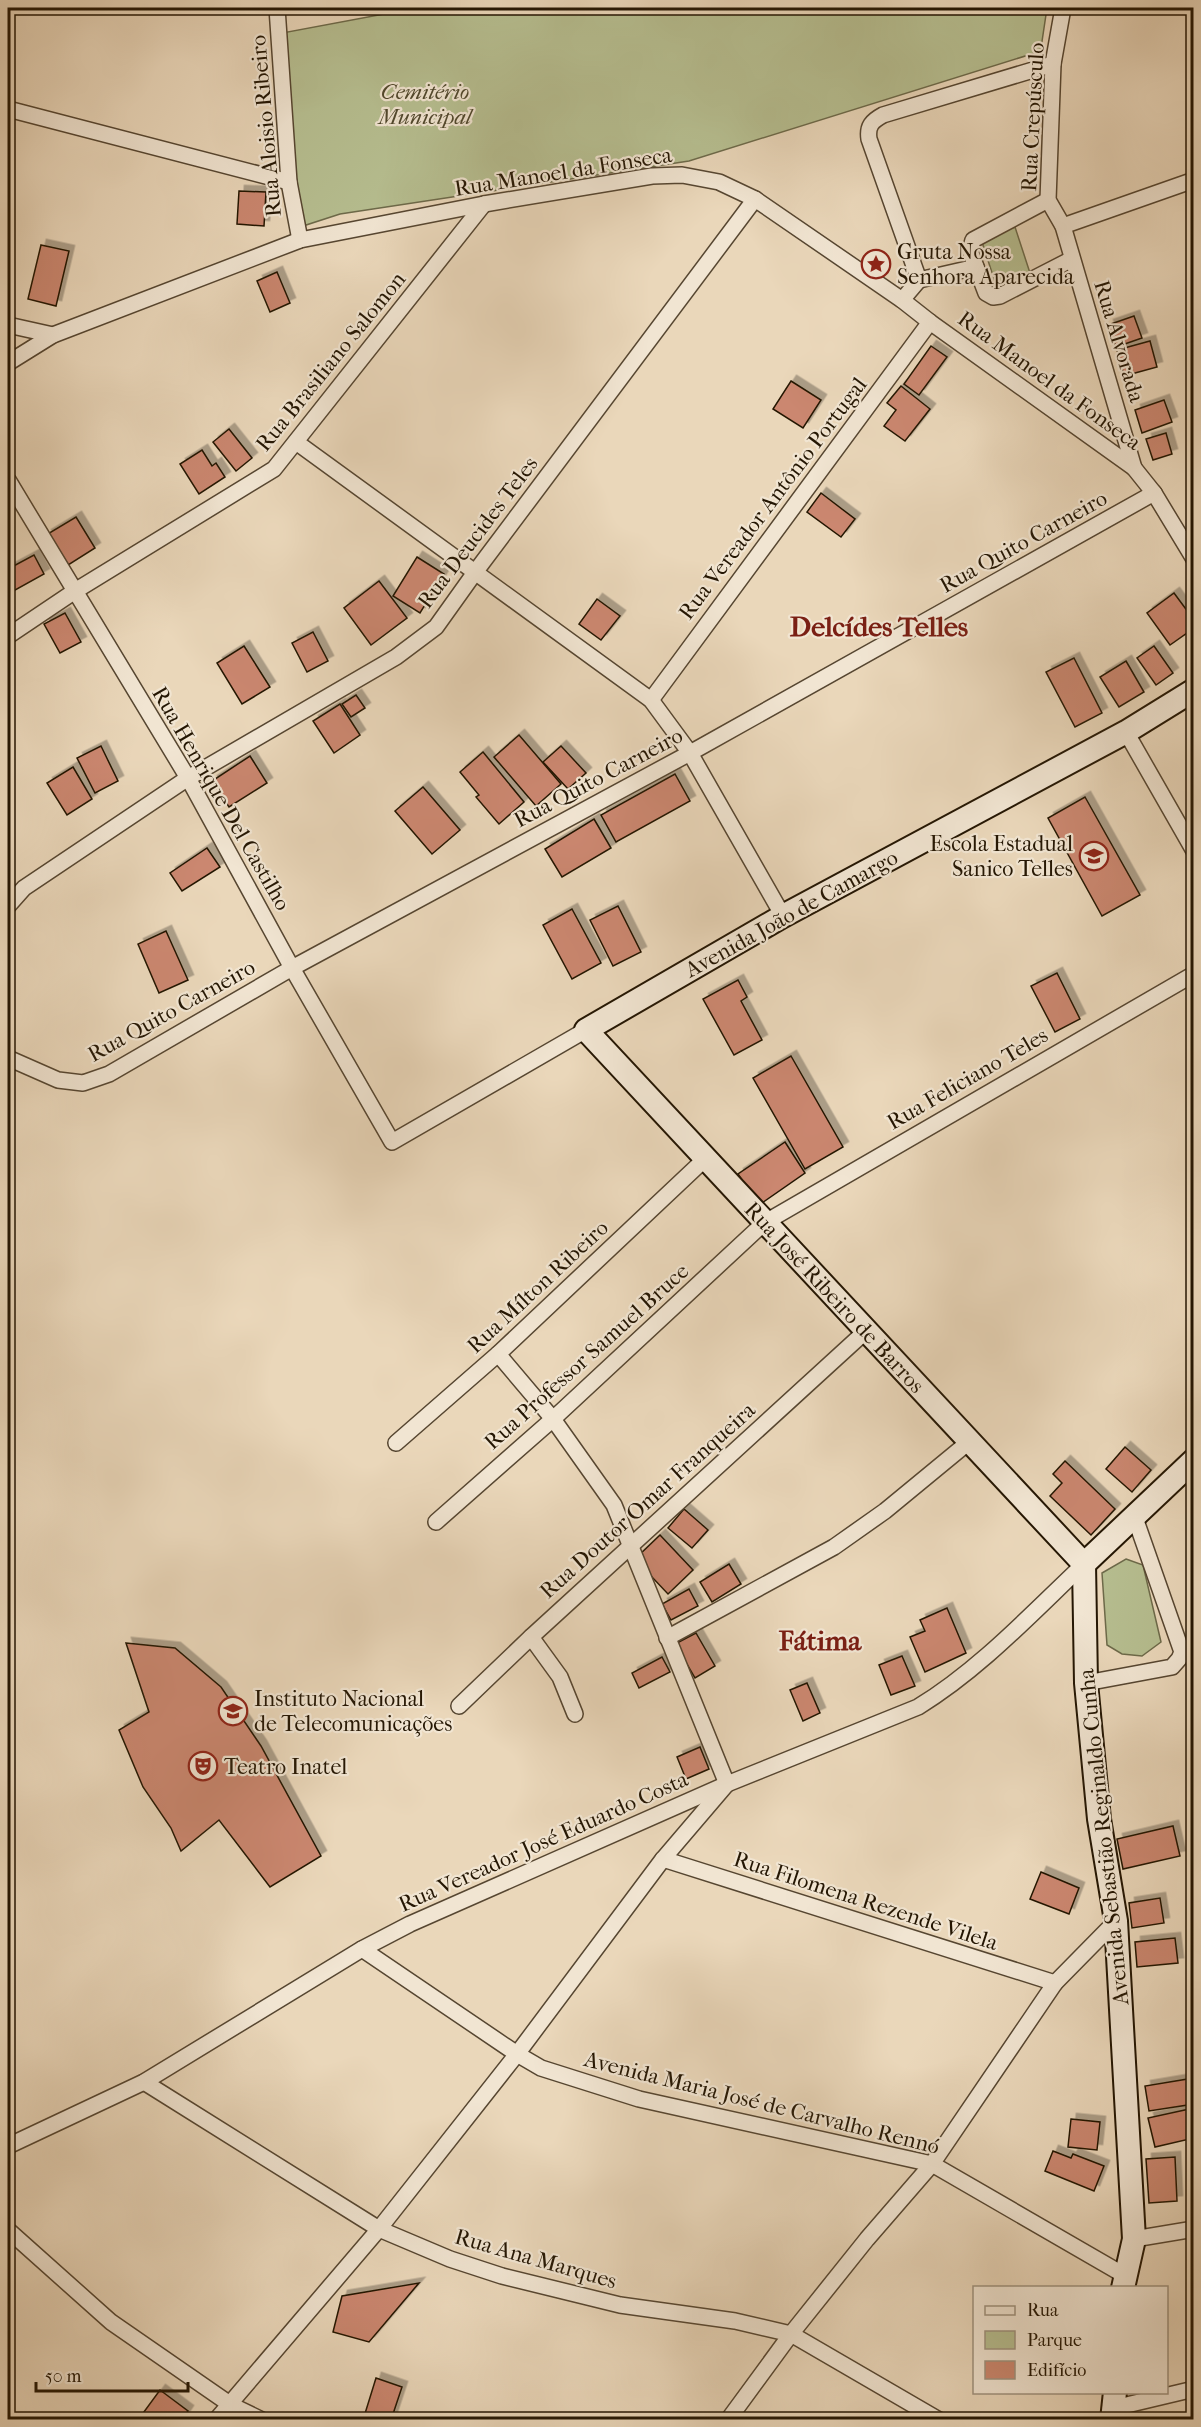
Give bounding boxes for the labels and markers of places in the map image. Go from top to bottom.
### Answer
place label: Gruta Nossa Senhora Aparecida [897,239,1075,290]
place icon: Gruta Nossa Senhora Aparecida [860,248,892,280]
place label: Escola Estadual Sanico Telles [930,831,1073,882]
school or university icon: Escola Estadual Sanico Telles [1078,840,1110,872]
place label: Instituto Nacional de Telecomunicações [254,1686,452,1737]
school or university icon: Instituto Nacional de Telecomunicações [217,1695,249,1727]
theatre icon: Teatro Inatel [187,1750,219,1782]
place label: Teatro Inatel [224,1754,347,1780]

